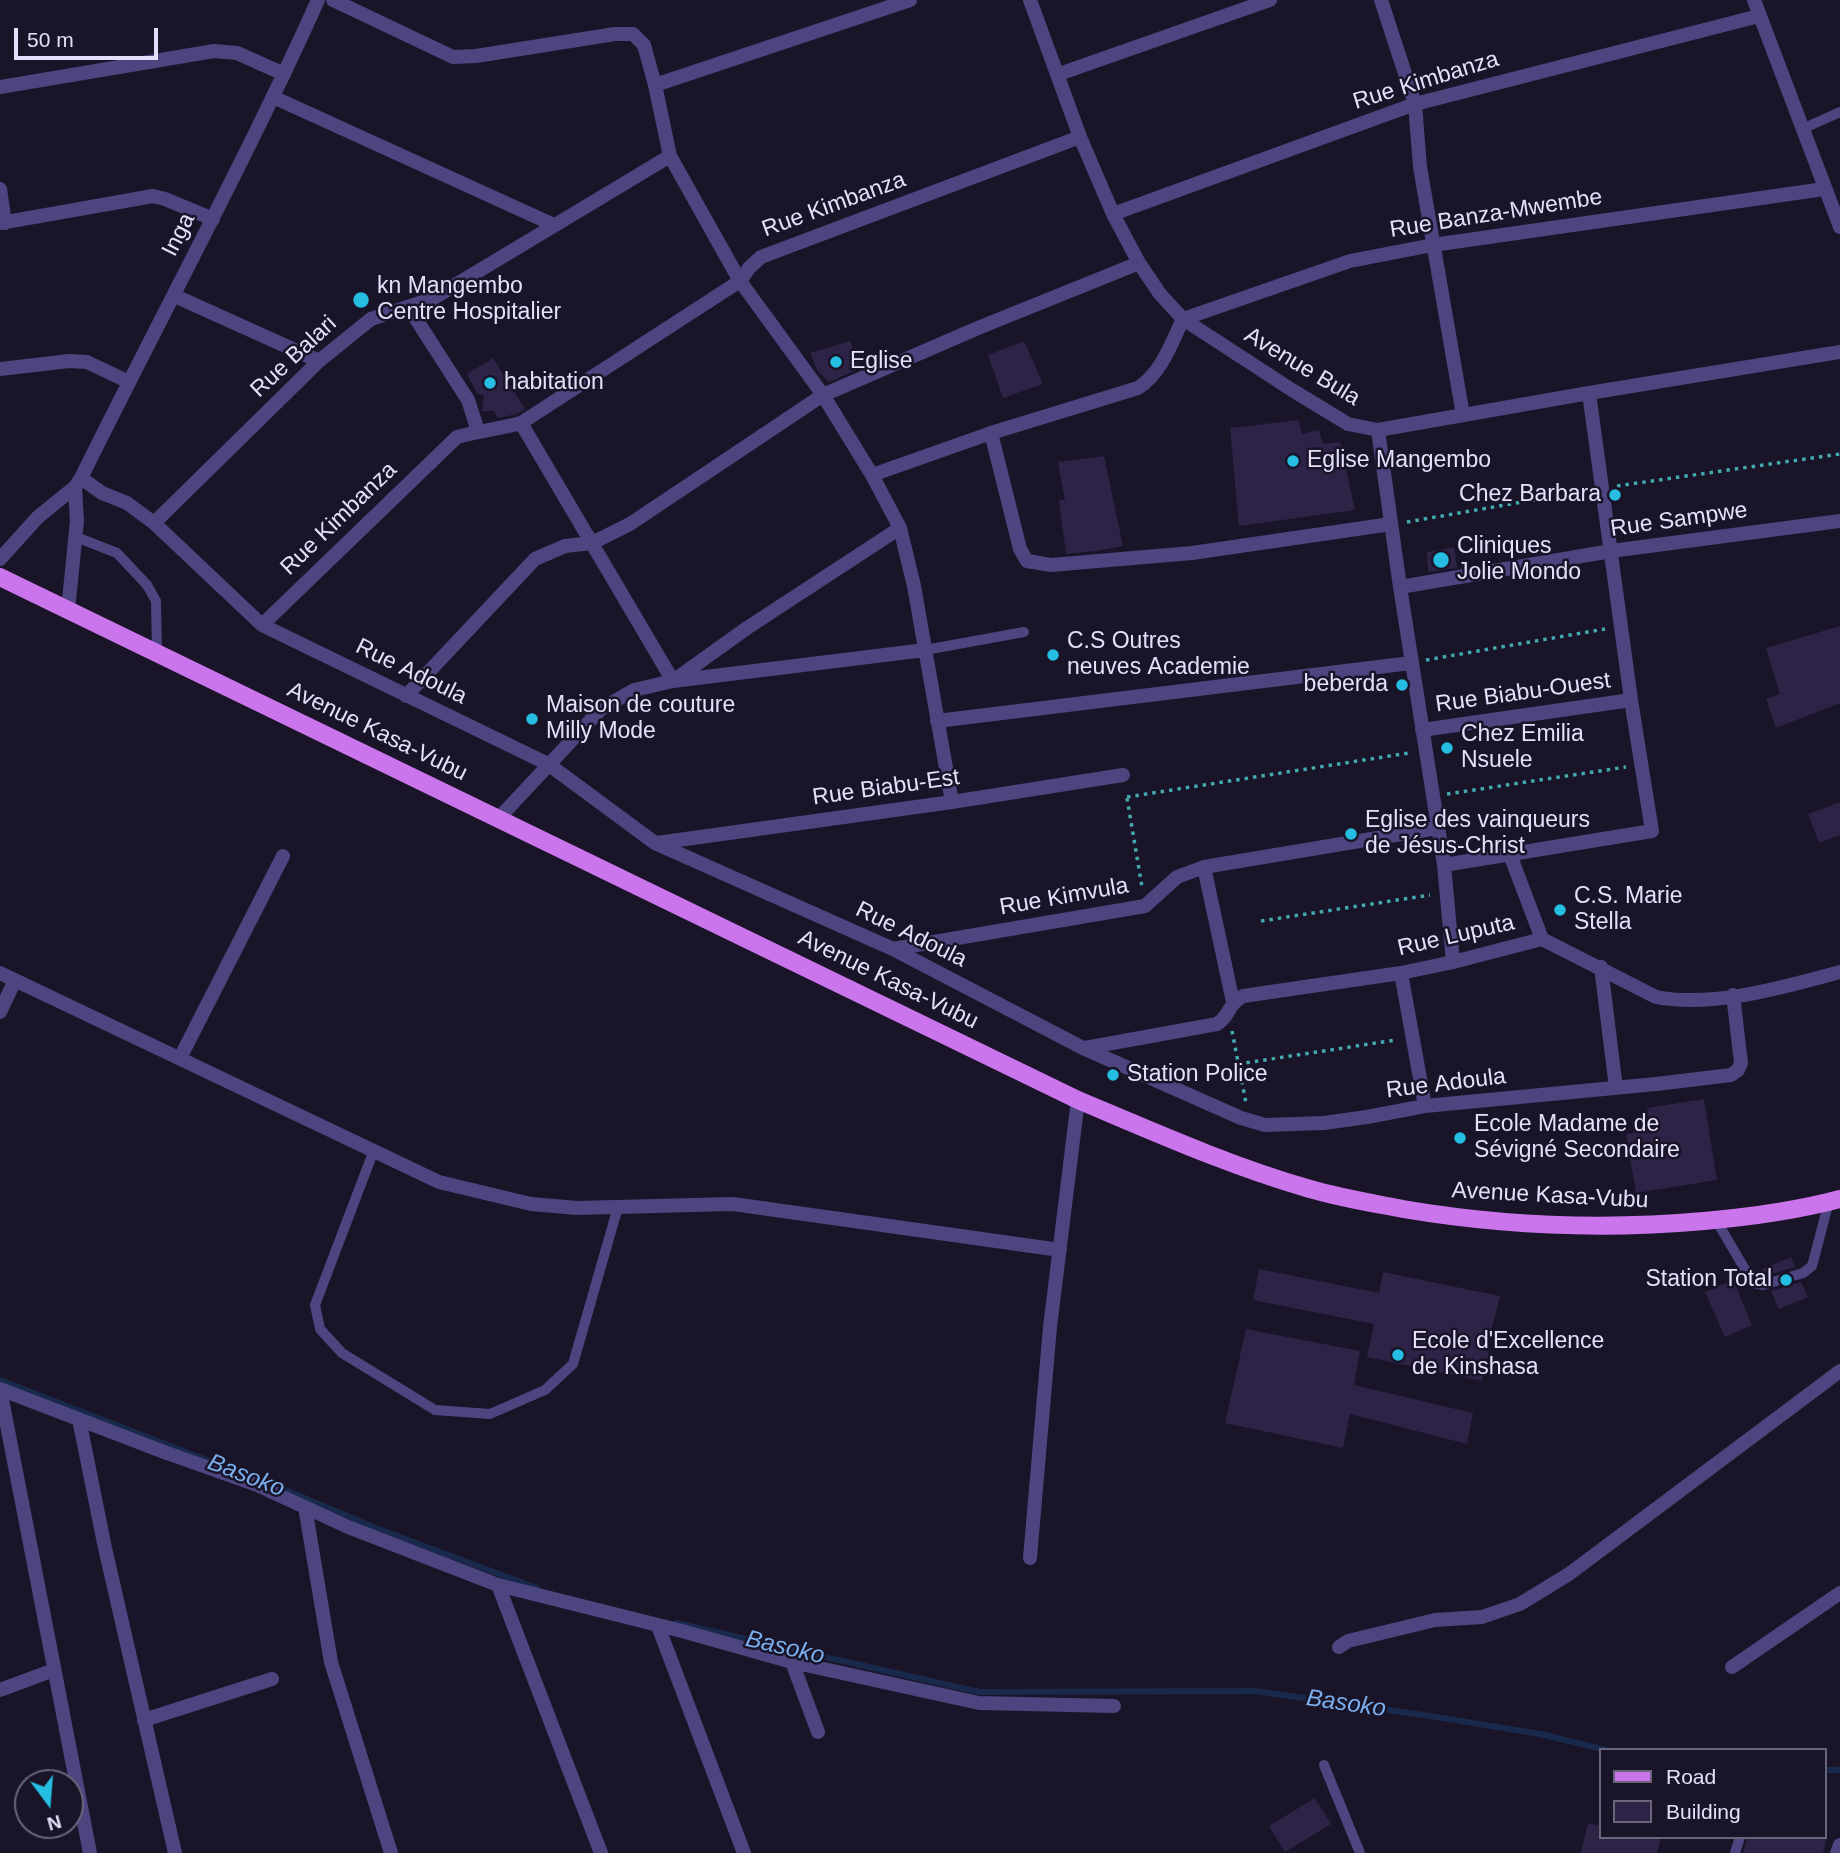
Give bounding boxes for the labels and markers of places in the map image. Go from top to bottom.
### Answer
place label: kn Mangembo Centre Hospitalier [377,273,561,327]
marker: kn Mangembo Centre Hospitalier [351,290,371,310]
place label: Eglise [850,348,913,376]
marker: Eglise [828,354,844,370]
place label: habitation [504,369,604,397]
marker: habitation [482,375,498,391]
place label: Eglise Mangembo [1307,447,1491,475]
marker: Eglise Mangembo [1285,453,1301,469]
place label: Chez Barbara [1459,481,1601,509]
marker: Chez Barbara [1607,487,1623,503]
place label: Cliniques Jolie Mondo [1457,533,1581,587]
marker: Cliniques Jolie Mondo [1431,550,1451,570]
place label: C.S Outres neuves Academie [1067,628,1250,682]
marker: C.S Outres neuves Academie [1045,647,1061,663]
place label: beberda [1304,671,1388,699]
marker: beberda [1394,677,1410,693]
place label: Maison de couture Milly Mode [546,692,735,746]
marker: Maison de couture Milly Mode [524,711,540,727]
place label: Chez Emilia Nsuele [1461,721,1584,775]
marker: Chez Emilia Nsuele [1439,740,1455,756]
place label: Eglise des vainqueurs de Jésus-Christ [1365,807,1590,861]
marker: Eglise des vainqueurs de Jésus-Christ [1343,826,1359,842]
place label: C.S. Marie Stella [1574,883,1683,937]
marker: C.S. Marie Stella [1552,902,1568,918]
place label: Station Police [1127,1061,1268,1089]
marker: Station Police [1105,1067,1121,1083]
place label: Ecole Madame de Sévigné Secondaire [1474,1111,1680,1165]
marker: Ecole Madame de Sévigné Secondaire [1452,1130,1468,1146]
place label: Station Total [1645,1266,1772,1294]
marker: Station Total [1778,1272,1794,1288]
place label: Ecole d'Excellence de Kinshasa [1412,1328,1604,1382]
marker: Ecole d'Excellence de Kinshasa [1390,1347,1406,1363]

